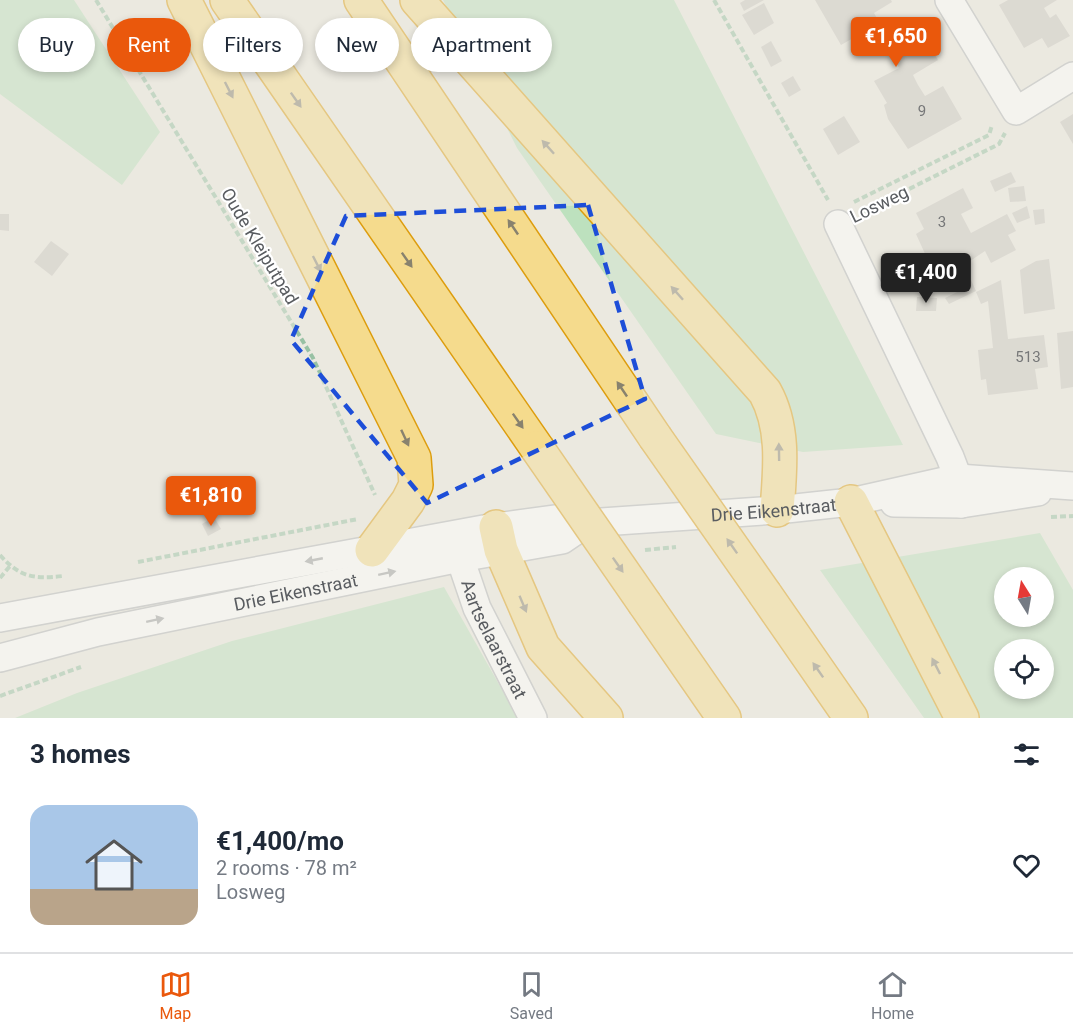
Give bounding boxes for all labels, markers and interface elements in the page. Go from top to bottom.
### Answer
pin: €1,650 [847,17,945,68]
chip: Buy [18,18,95,72]
chip: Rent [107,18,191,72]
chip: Filters [203,18,303,72]
chip: New [315,18,399,72]
chip: Apartment [411,18,552,72]
text: €1,650 [865,24,927,48]
one-way arrow [225,81,234,98]
one-way arrow [290,92,301,108]
house number: 9 [918,102,926,120]
one-way arrow [542,140,555,155]
street label: Losweg [846,181,912,227]
street label: Oude Kleiputpad [217,184,303,308]
house number: 3 [938,213,946,231]
one-way arrow [508,219,519,235]
one-way arrow [401,252,413,268]
pin: €1,400 [877,253,975,304]
one-way arrow [312,255,322,272]
text: €1,400 [895,260,957,284]
one-way arrow [671,286,684,301]
house number: 513 [1015,348,1041,366]
one-way arrow [617,380,628,397]
one-way arrow [512,412,524,428]
one-way arrow [400,430,409,447]
one-way arrow [774,442,784,461]
pin: €1,810 [162,476,260,527]
text: €1,810 [180,483,242,507]
street label: Drie Eikenstraat [710,493,837,525]
one-way arrow [726,538,738,554]
one-way arrow [304,556,323,565]
one-way arrow [612,557,623,573]
one-way arrow [378,567,397,577]
north arrow [994,567,1054,627]
map controls [994,567,1054,699]
street label: Drie Eikenstraat [232,569,359,615]
street label: Aartselaarstraat [458,577,532,702]
one-way arrow [518,596,528,614]
one-way arrow [146,615,165,624]
button: locate [994,639,1054,699]
one-way arrow [931,657,941,675]
one-way arrow [812,662,824,678]
icon: filters [1010,738,1043,771]
text: 3 homes [30,739,131,769]
text: €1,400/mo [216,826,344,856]
icon: home [78,829,150,901]
icon: heart [1010,849,1043,882]
text: 2 rooms · 78 m² [216,856,357,880]
text: Losweg [216,880,285,904]
tab: Map [159,968,192,1023]
tab: Saved [510,968,553,1023]
tab: Home [871,968,914,1023]

